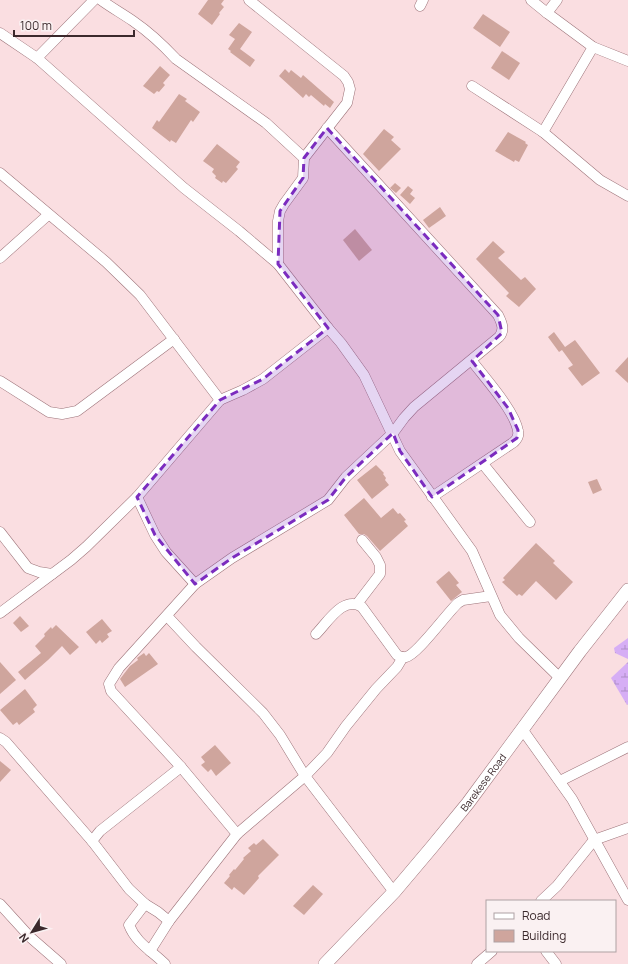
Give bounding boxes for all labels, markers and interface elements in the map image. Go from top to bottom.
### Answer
scale bar [14,12,134,38]
text: 100 m [20,17,52,34]
street label: Barekese Road [457,751,509,814]
legend [486,900,616,952]
text: Road [522,907,550,924]
north arrow [12,912,52,952]
text: Building [522,927,566,944]
text: N [15,931,32,946]

